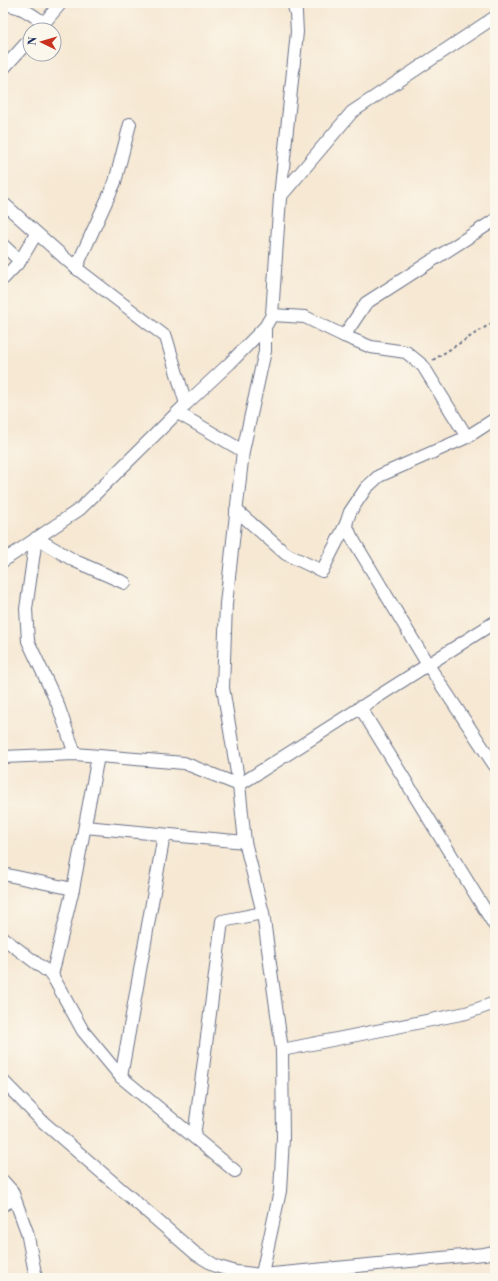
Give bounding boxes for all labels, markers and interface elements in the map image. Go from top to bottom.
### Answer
north arrow [22,22,62,62]
text: N [26,36,40,46]

